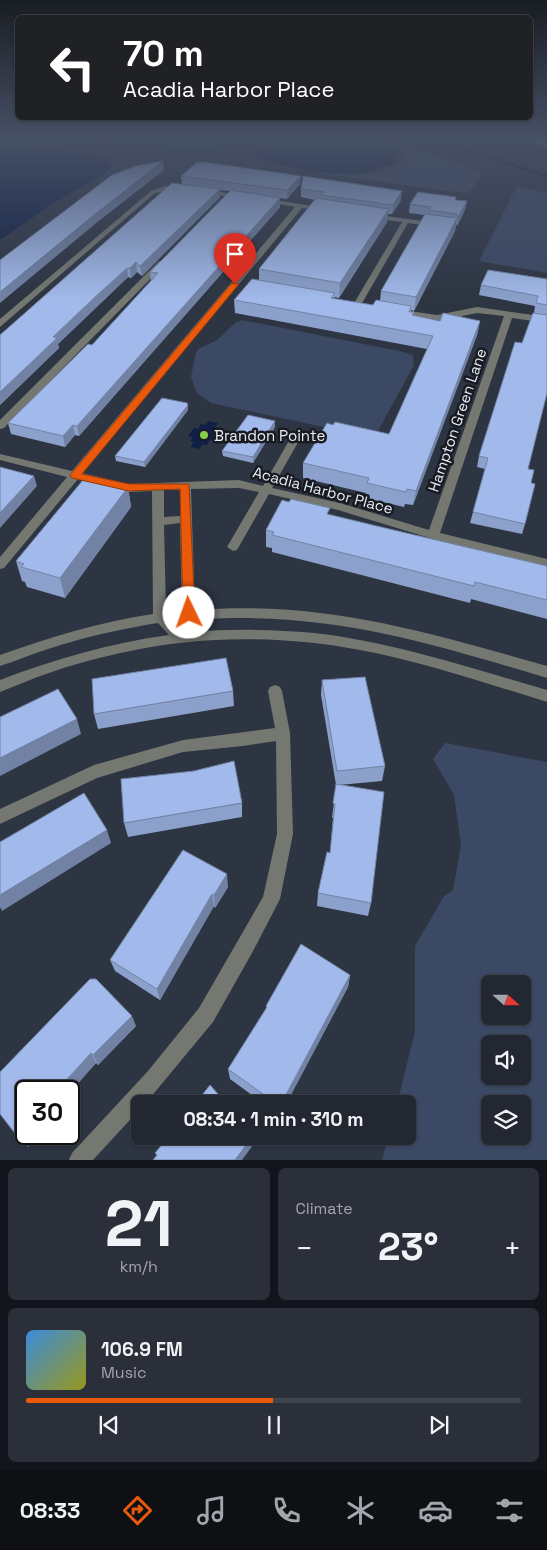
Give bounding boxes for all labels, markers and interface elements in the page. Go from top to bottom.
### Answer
text: 70 m [123,32,204,76]
icon: left [40,35,105,100]
text: Acadia Harbor Place [123,75,334,103]
pin [214,233,256,284]
icon: arrive [221,240,249,268]
street label: Hampton Green Lane [423,346,491,494]
place label: Brandon Pointe [214,426,325,445]
marker: Brandon Pointe [198,429,210,441]
street label: Acadia Harbor Place [251,462,395,518]
position arrow [162,586,214,638]
north arrow [481,975,531,1025]
map controls [481,975,531,1145]
button: sound [481,1035,531,1085]
speed limit sign: 30 [15,1080,80,1145]
button: layers [481,1095,531,1145]
text: 08:34 · 1 min · 310 m [183,1107,364,1132]
text: 21 [105,1182,173,1265]
text: Climate [296,1198,353,1219]
text: 23° [378,1223,439,1271]
text: − [296,1230,313,1266]
text: + [504,1230,521,1266]
text: km/h [120,1256,158,1277]
text: 106.9 FM [101,1337,183,1362]
text: Music [101,1362,147,1383]
icon: previous [95,1411,123,1439]
icon: pause [260,1411,288,1439]
icon: next [425,1411,453,1439]
icon: directions [120,1493,155,1528]
icon: music [194,1493,229,1528]
icon: phone [269,1493,304,1528]
icon: climate [343,1493,378,1528]
icon: car [418,1493,453,1528]
icon: filters [492,1493,527,1528]
text: 08:33 [20,1496,80,1524]

